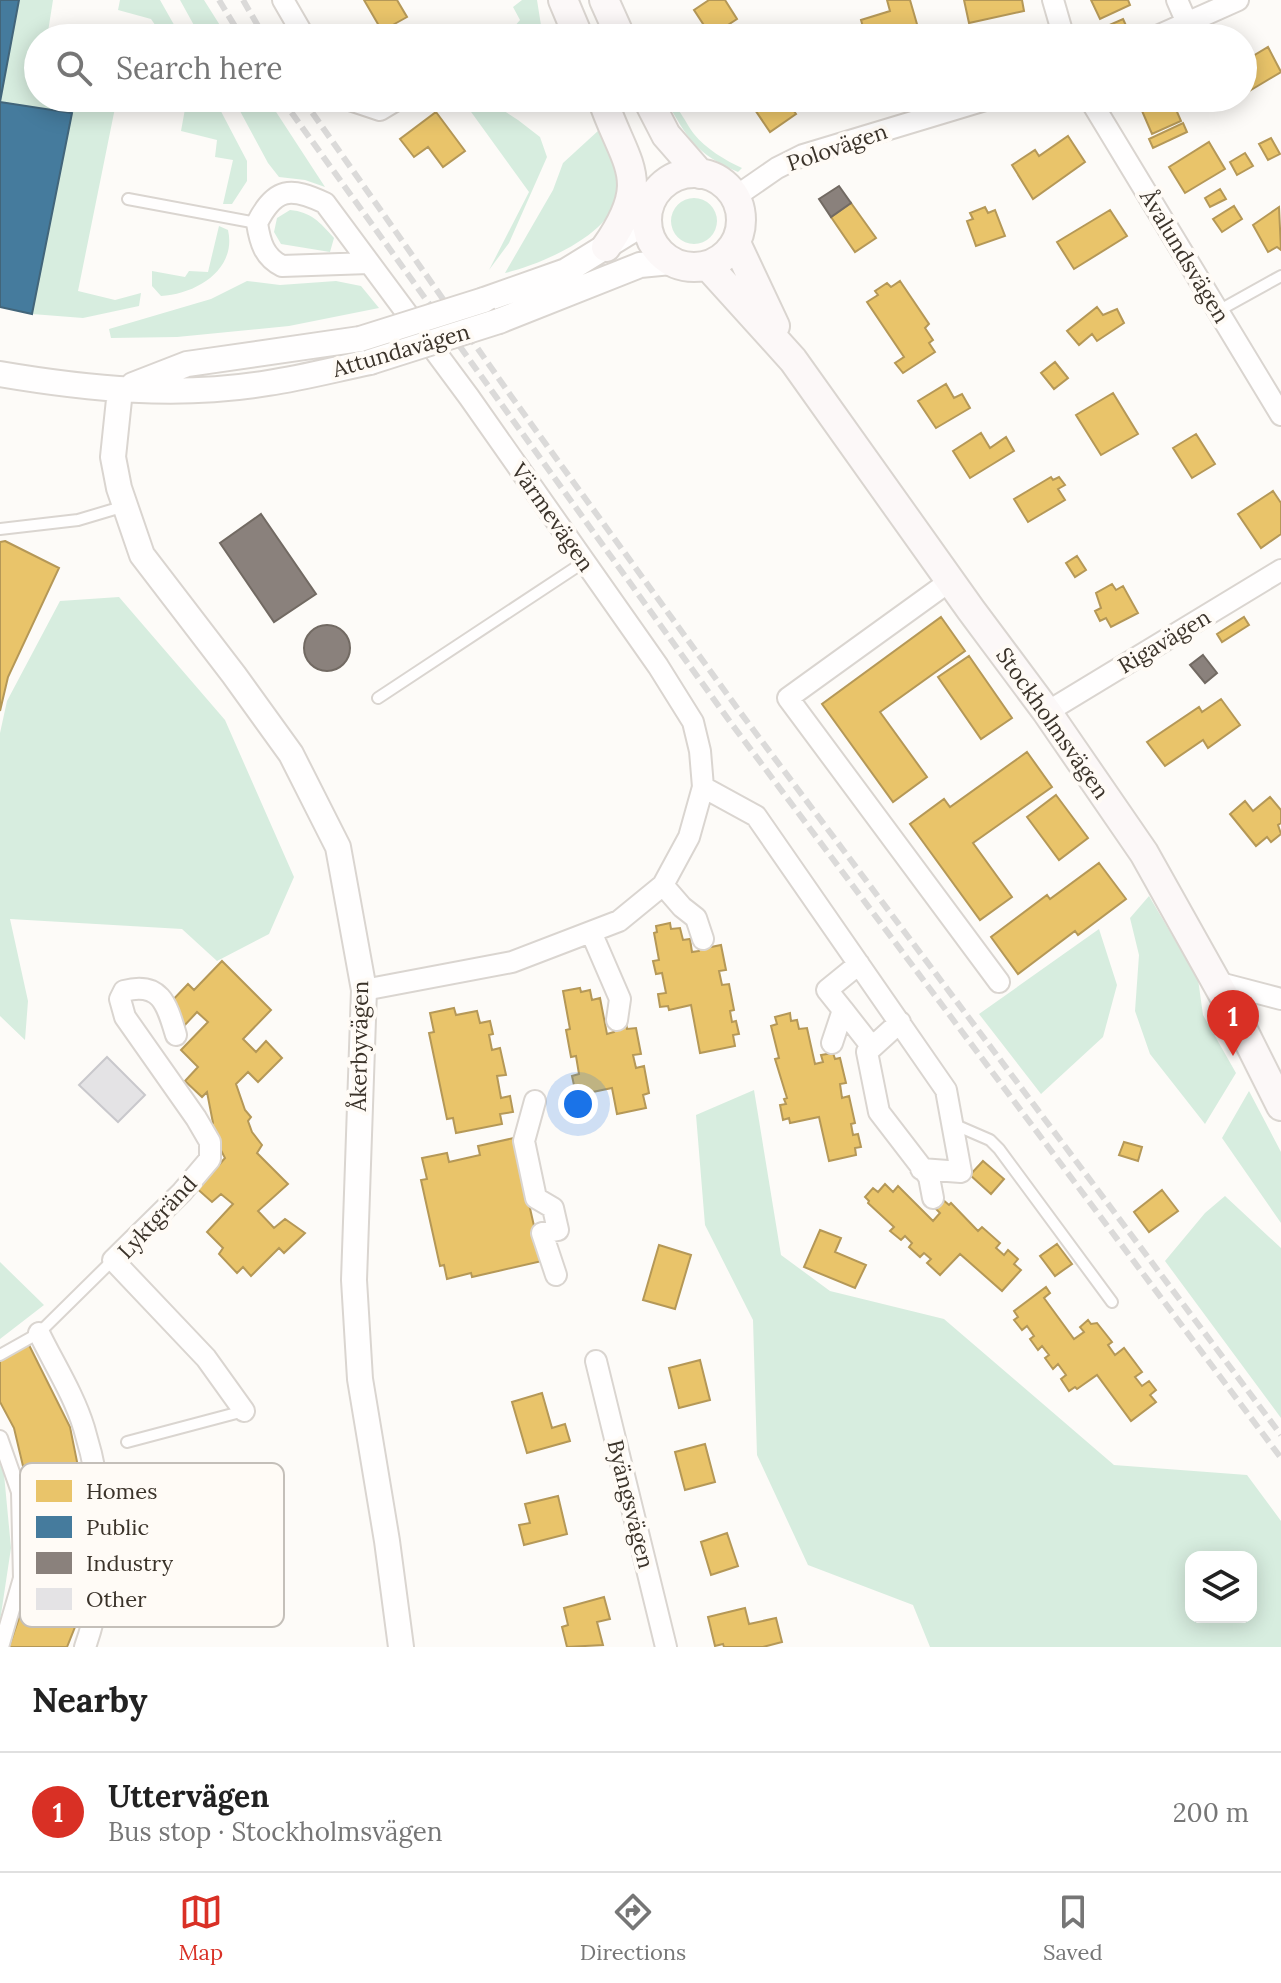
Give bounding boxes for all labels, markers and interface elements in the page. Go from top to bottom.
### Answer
search box [24,24,1257,112]
icon: search [52,46,96,90]
text: Search here [116,49,283,87]
street label: Polovägen [783,117,891,177]
street label: Åvalundsvägen [1134,183,1236,328]
street label: Attundavägen [328,317,473,383]
street label: Värmevägen [505,457,601,577]
street label: Rigavägen [1113,603,1215,679]
street label: Stockholmsvägen [990,642,1116,804]
street label: Åkerbyvägen [344,980,374,1113]
pin: 1 [1207,990,1259,1056]
your location [558,1084,598,1124]
street label: Lyktgränd [111,1170,203,1264]
street label: Byängsvägen [601,1437,661,1571]
legend [20,1463,284,1627]
text: Homes [86,1477,157,1505]
text: Public [86,1513,149,1541]
text: Industry [86,1549,173,1577]
map controls [1185,1551,1257,1623]
button: layers [1185,1551,1257,1623]
text: Other [86,1585,147,1613]
text: Nearby [32,1678,148,1721]
text: Uttervägen [108,1777,269,1815]
text: 1 [53,1796,63,1829]
text: 200 m [1173,1796,1249,1829]
text: Bus stop · Stockholmsvägen [108,1815,443,1848]
tab: Map [178,1890,223,1966]
tab: Directions [580,1890,686,1966]
tab: Saved [1043,1890,1103,1966]

